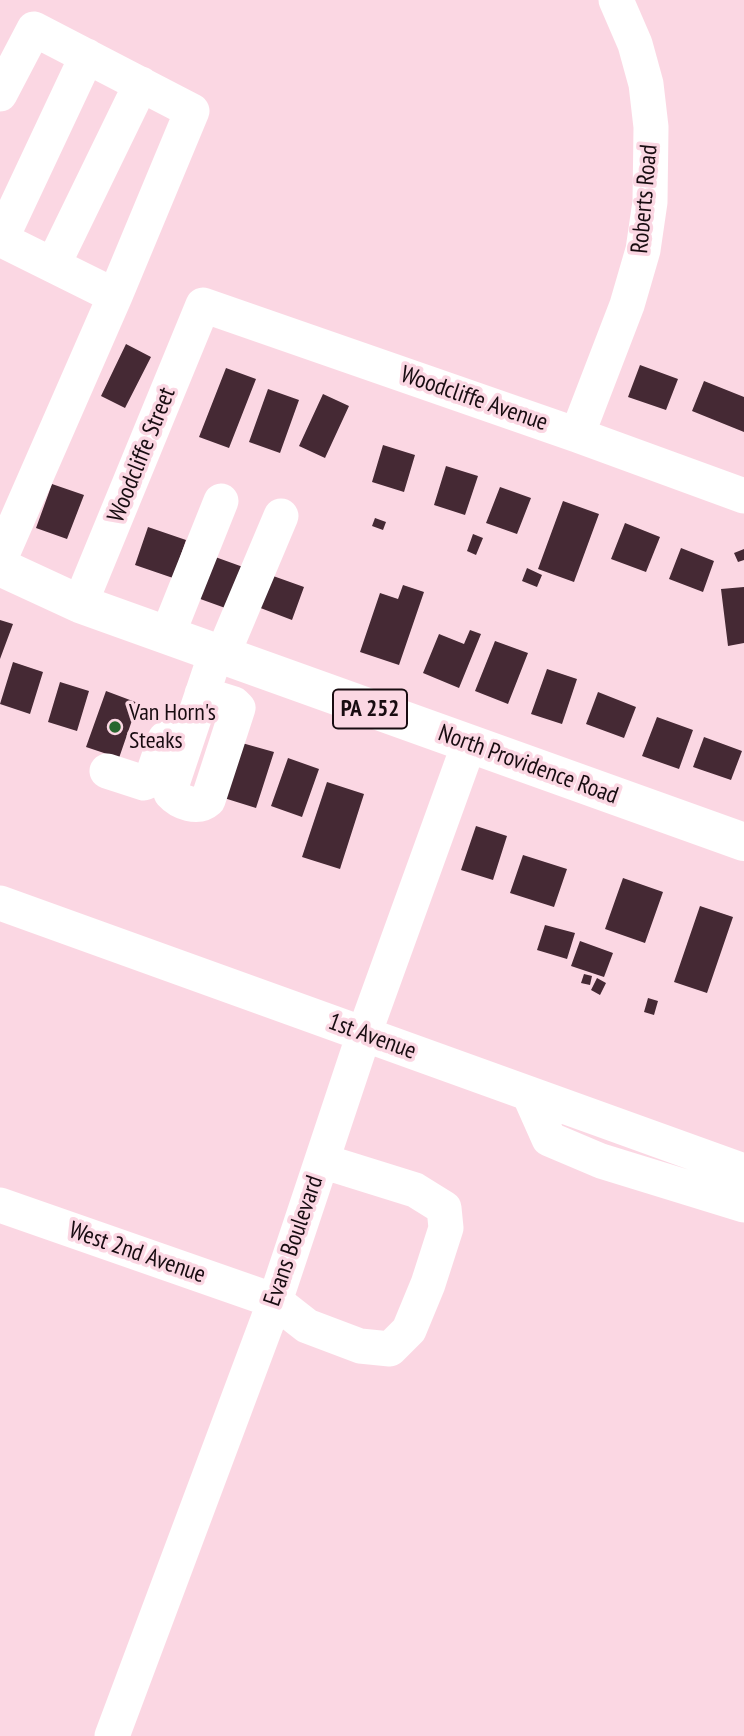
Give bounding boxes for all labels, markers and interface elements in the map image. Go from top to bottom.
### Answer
street label: Roberts Road [626,143,664,255]
street label: Woodcliffe Avenue [397,360,551,438]
street label: Woodcliffe Street [102,384,182,526]
road number: PA 252 [333,690,407,729]
place label: Van Horn's Steaks [129,699,216,755]
marker: Van Horn's Steaks [107,719,123,735]
street label: North Providence Road [434,719,622,811]
street label: 1st Avenue [324,1008,420,1066]
street label: Evans Boulevard [258,1172,330,1310]
street label: West 2nd Avenue [65,1216,209,1290]

